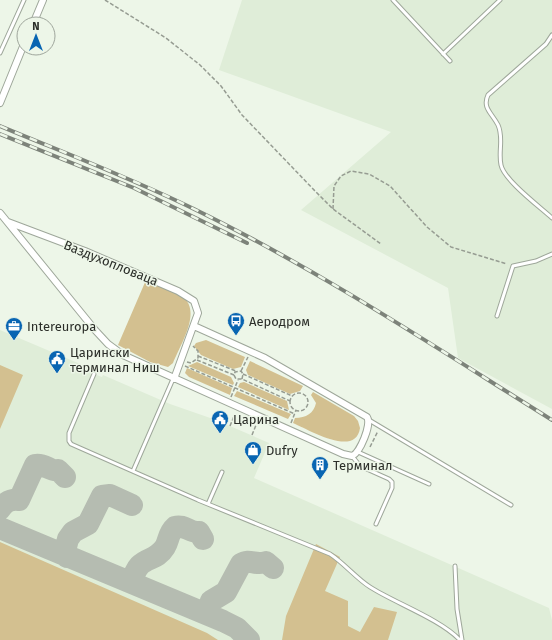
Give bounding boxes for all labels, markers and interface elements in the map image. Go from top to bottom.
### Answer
north arrow [16,16,56,56]
text: N [32,20,40,33]
street label: Ваздухопловаца [62,237,160,289]
bus stop icon: Аеродром [226,311,246,336]
place label: Аеродром [249,314,310,329]
office icon: Intereuropa [4,316,24,341]
place label: Intereuropa [27,319,96,334]
place label: Царински терминал Ниш [70,345,160,375]
public building icon: Царински терминал Ниш [47,349,67,374]
public building icon: Царина [210,409,230,434]
place label: Царина [233,412,279,427]
shop icon: Dufry [243,440,263,465]
place label: Dufry [266,443,298,458]
building icon: Терминал [310,455,330,480]
place label: Терминал [333,458,393,473]

